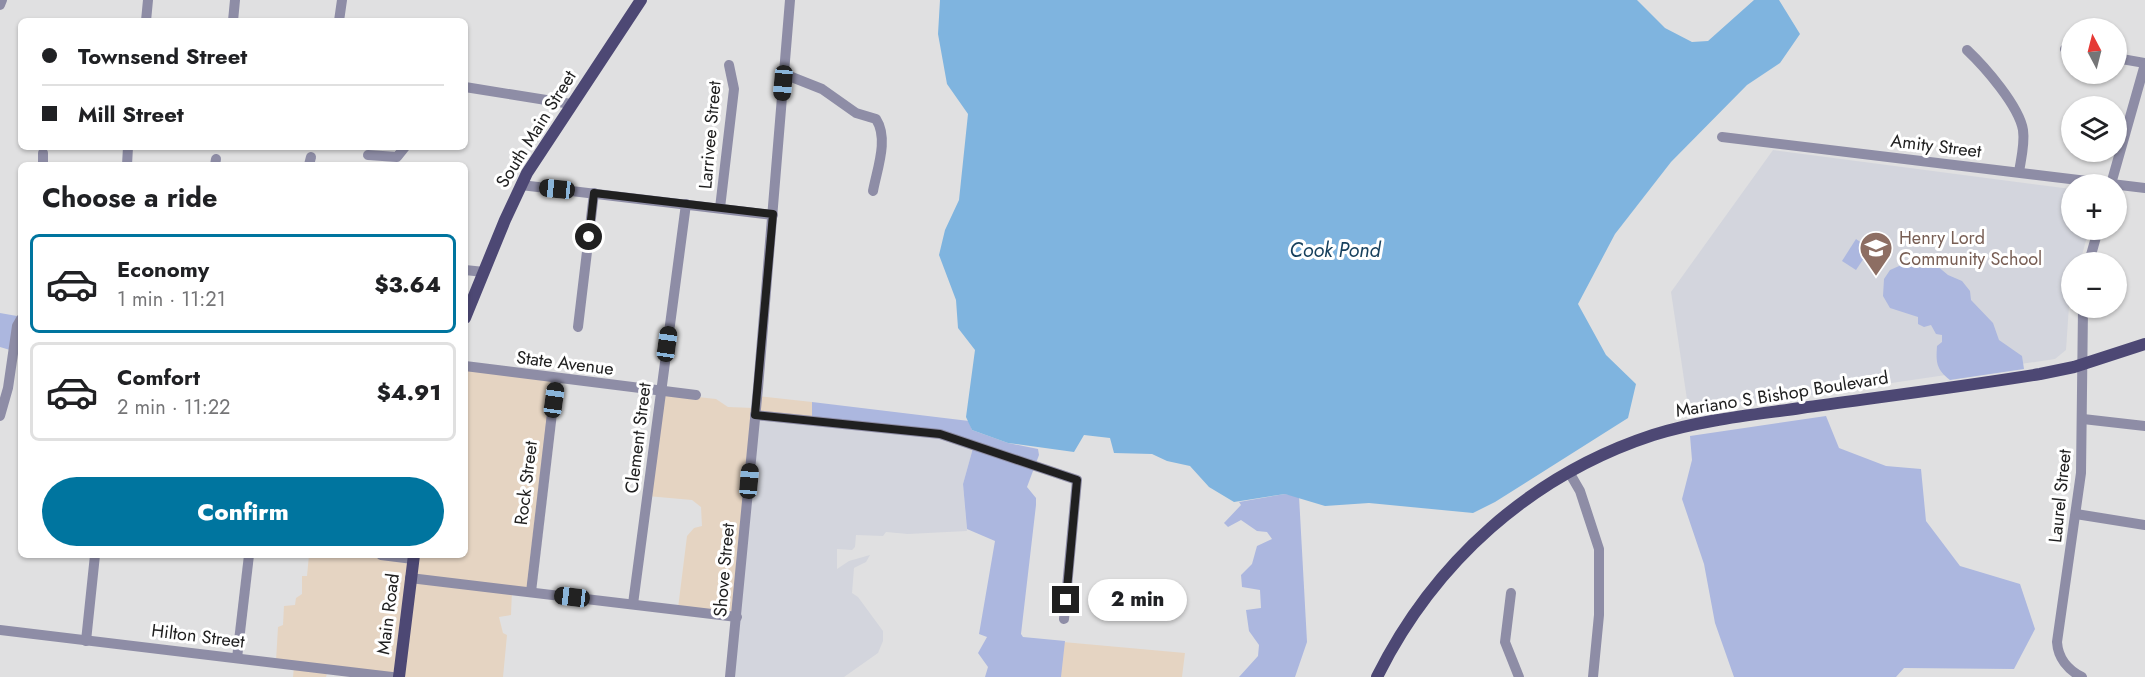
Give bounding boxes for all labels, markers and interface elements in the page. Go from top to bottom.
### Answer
north arrow [2061,18,2127,84]
map controls [2061,18,2127,318]
text: Townsend Street [78,40,247,72]
car [772,64,794,102]
street label: South Main Street [489,65,583,193]
street label: Larrivee Street [692,79,728,190]
button: layers [2061,96,2127,162]
text: Mill Street [78,98,184,130]
street label: Amity Street [1889,128,1984,165]
button: + [2061,174,2127,240]
text: Choose a ride [42,178,217,217]
car [538,178,576,200]
route start [575,223,602,250]
place label: Henry Lord Community School [1899,225,2042,272]
school or university icon: Henry Lord Community School [1858,230,1894,277]
water label: Cook Pond [1290,236,1381,265]
button: − [2061,252,2127,318]
text: Economy [117,253,209,285]
icon: car [45,257,99,311]
text: $3.64 [375,268,441,300]
text: 1 min · 11:21 [117,285,226,314]
car [656,325,678,363]
street label: State Avenue [515,344,615,382]
text: Comfort [117,361,200,393]
street label: Mariano S Bishop Boulevard [1674,364,1890,424]
icon: car [45,365,99,419]
text: $4.91 [377,376,441,408]
car [543,381,565,419]
street label: Clement Street [618,381,658,495]
text: 2 min · 11:22 [117,393,230,422]
street label: Rock Street [508,439,544,527]
street label: Laurel Street [2042,447,2078,544]
car [738,462,760,500]
button: Confirm [42,477,444,546]
street label: Shove Street [707,521,741,618]
street label: Main Road [370,572,406,656]
callout: 2 min [1087,579,1186,621]
text: 2 min [1111,585,1164,614]
car [553,586,591,608]
route end [1052,586,1079,613]
street label: Hilton Street [150,617,247,655]

